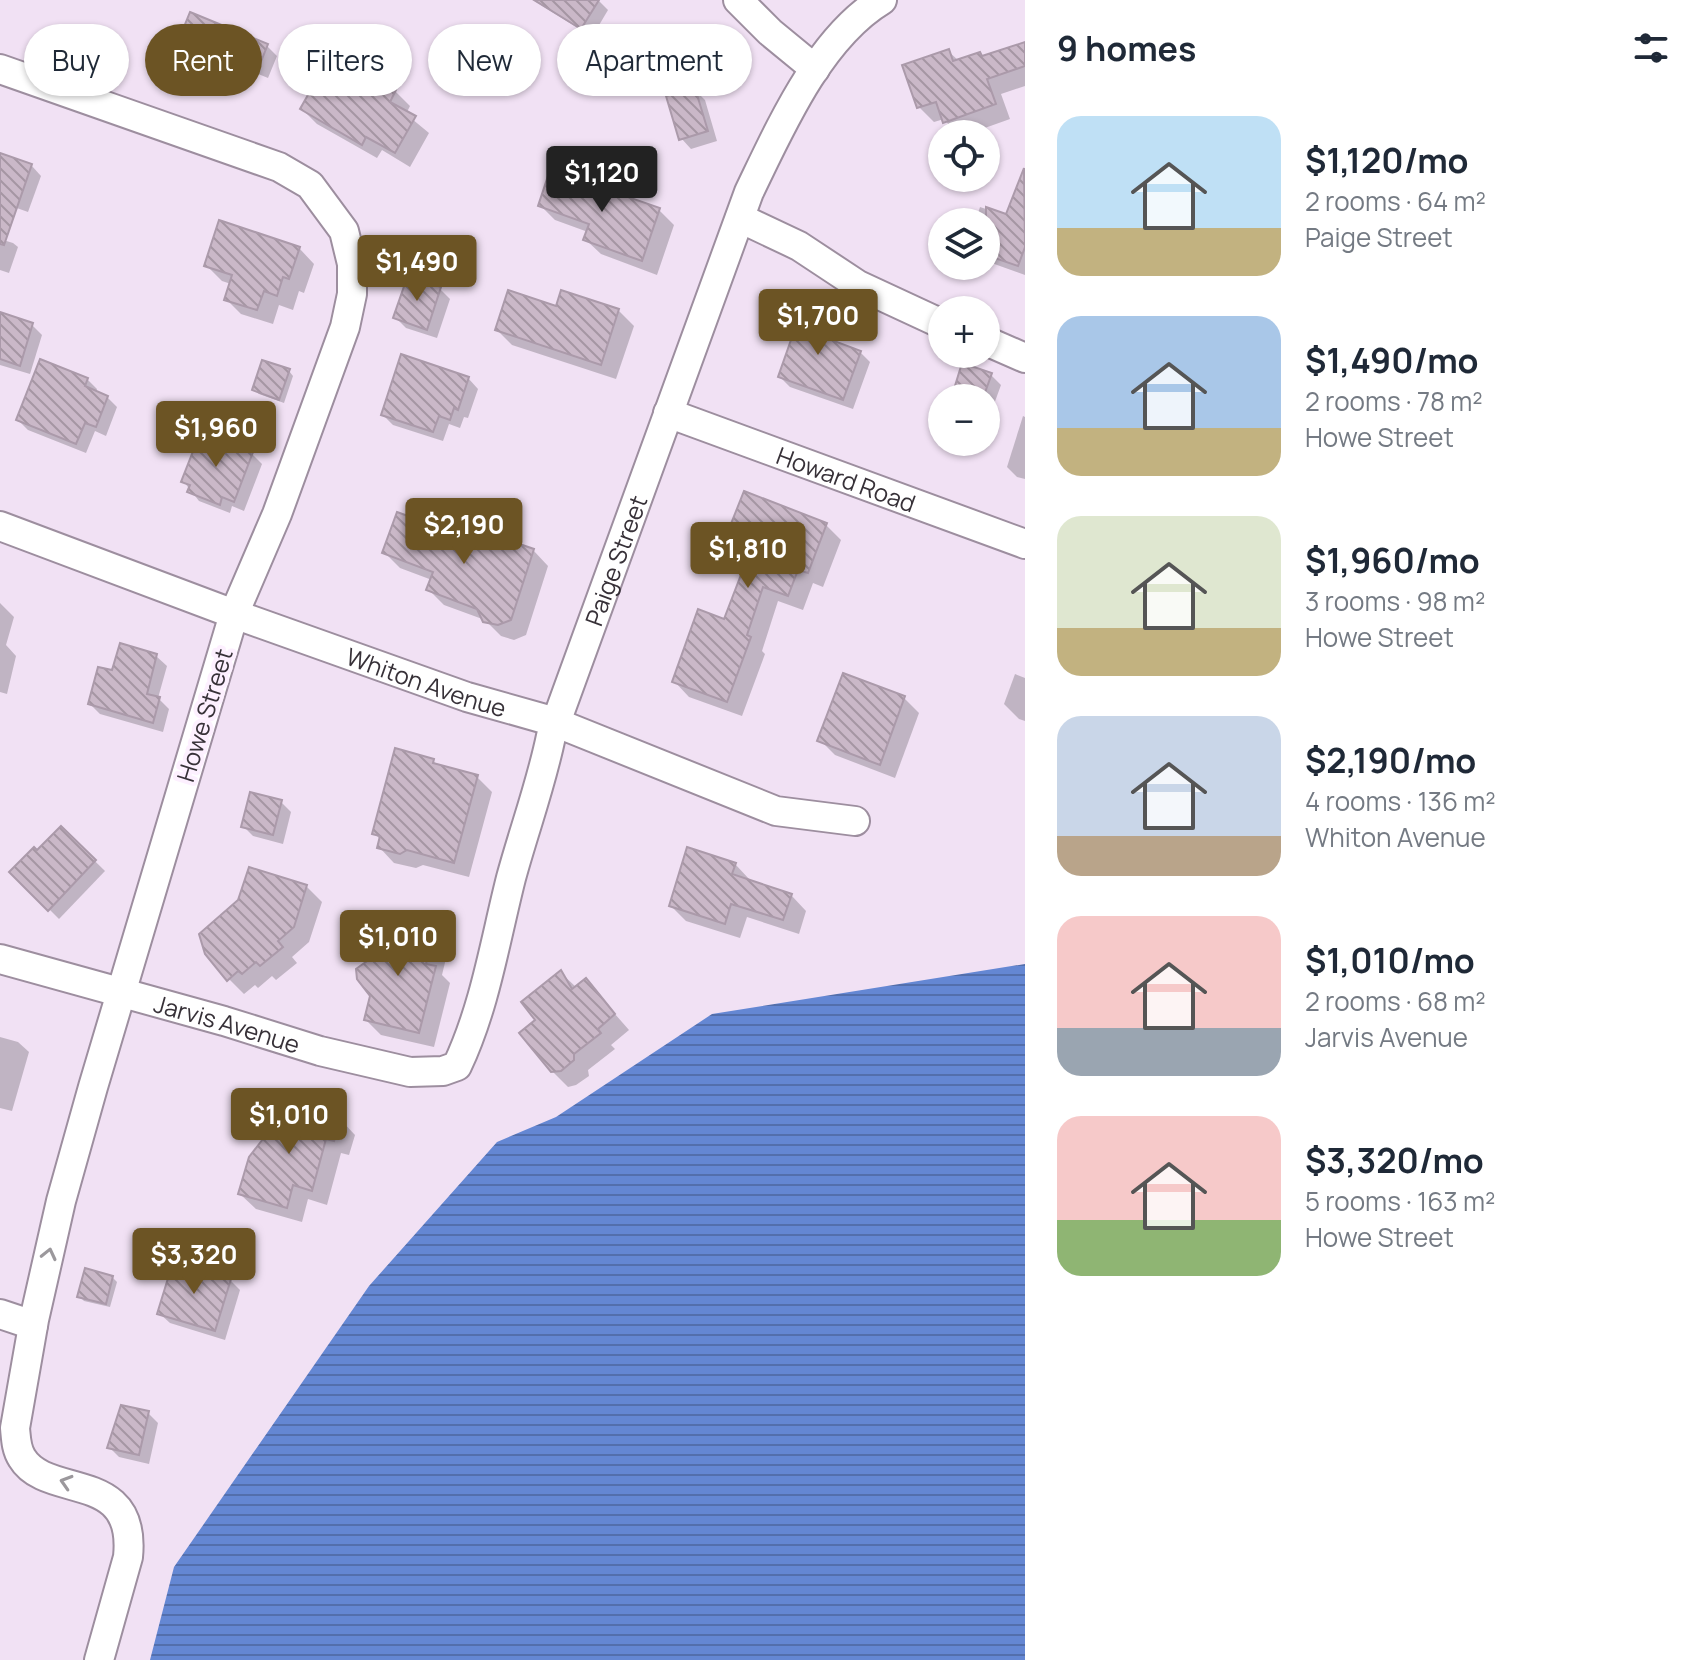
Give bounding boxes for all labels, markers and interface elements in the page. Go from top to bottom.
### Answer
chip: Buy [24,24,129,96]
chip: Rent [145,24,262,96]
chip: Filters [278,24,412,96]
chip: New [428,24,541,96]
chip: Apartment [557,24,752,96]
text: 9 homes [1057,25,1196,71]
icon: filters [1629,26,1673,70]
map controls [928,120,1000,456]
button: locate [928,120,1000,192]
text: $1,120/mo [1305,137,1469,183]
pin: $1,120 [537,146,667,214]
icon: home [1121,148,1217,244]
text: $1,120 [564,154,640,190]
text: 2 rooms · 64 m² [1305,183,1486,219]
button: layers [928,208,1000,280]
text: Paige Street [1305,219,1453,255]
pin: $1,490 [352,235,482,303]
text: $1,490 [375,243,459,279]
pin: $1,700 [753,289,883,357]
button: + [928,296,1000,368]
text: $1,700 [777,297,859,333]
text: $1,490/mo [1305,337,1479,383]
icon: home [1121,348,1217,444]
text: 2 rooms · 78 m² [1305,383,1483,419]
button: − [928,384,1000,456]
pin: $1,960 [151,401,281,469]
text: $1,960 [174,409,258,445]
text: Howe Street [1305,419,1454,455]
street label: Howard Road [772,438,920,519]
street label: Paige Street [576,490,654,630]
pin: $2,190 [399,498,529,566]
text: $2,190 [423,506,505,542]
pin: $1,810 [683,522,813,590]
text: $1,810 [709,530,788,566]
text: $1,960/mo [1305,537,1480,583]
icon: home [1121,548,1217,644]
text: 3 rooms · 98 m² [1305,583,1485,619]
text: Howe Street [1305,619,1454,655]
street label: Whiton Avenue [342,639,510,724]
street label: Howe Street [168,644,240,786]
text: $2,190/mo [1305,737,1476,783]
icon: home [1121,748,1217,844]
text: 4 rooms · 136 m² [1305,783,1496,819]
text: Whiton Avenue [1305,819,1486,855]
pin: $1,010 [333,910,463,978]
text: $1,010 [358,918,438,954]
text: $1,010/mo [1305,937,1475,983]
icon: home [1121,948,1217,1044]
text: 2 rooms · 68 m² [1305,983,1486,1019]
street label: Jarvis Avenue [150,986,304,1060]
text: Jarvis Avenue [1305,1019,1468,1055]
pin: $1,010 [224,1088,354,1156]
text: $1,010 [249,1096,329,1132]
text: $3,320/mo [1305,1137,1484,1183]
icon: home [1121,1148,1217,1244]
text: 5 rooms · 163 m² [1305,1183,1495,1219]
text: Howe Street [1305,1219,1454,1255]
pin: $3,320 [129,1228,259,1296]
text: $3,320 [150,1236,238,1272]
one-way arrow [40,1248,57,1262]
one-way arrow [60,1475,73,1491]

